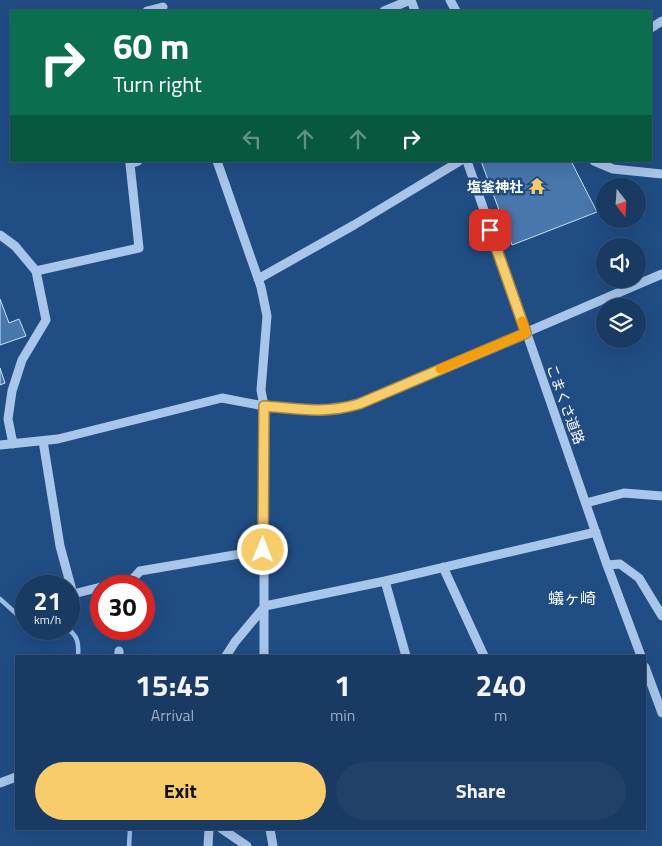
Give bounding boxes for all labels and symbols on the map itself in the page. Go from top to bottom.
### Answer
place label: 塩釜神社 [467,176,523,197]
temple icon: 塩釜神社 [527,176,547,196]
north arrow [596,178,646,228]
pin [469,209,511,251]
street label: こまくさ道路 [542,361,590,447]
position arrow [236,523,288,575]
speed limit sign: 30 [90,575,155,640]
district label: 蟻ヶ崎 [548,586,596,610]

